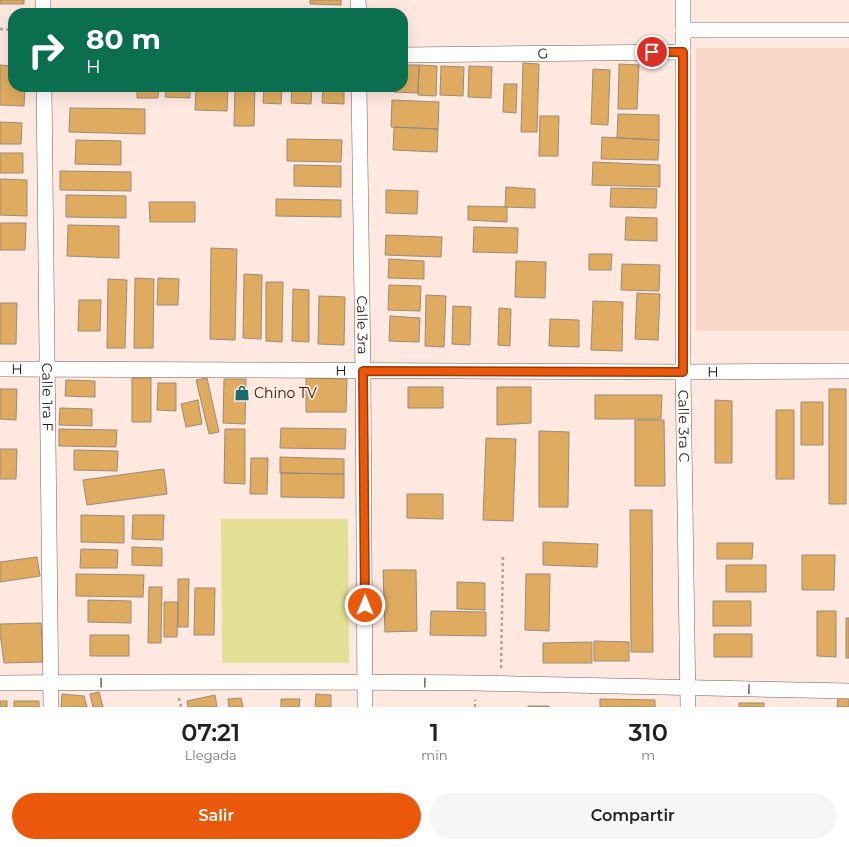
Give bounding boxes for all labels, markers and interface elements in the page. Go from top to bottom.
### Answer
text: 80 m [86,22,161,56]
icon: right [20,24,72,76]
pin [635,35,669,69]
icon: arrive [641,41,663,63]
street label: G [537,44,549,63]
text: H [86,56,101,78]
street label: Calle 3ra [353,295,372,355]
street label: H [11,360,23,378]
street label: H [335,361,347,380]
street label: Calle 1ra F [38,363,57,432]
street label: H [707,363,719,381]
shop icon: Chino TV [233,384,251,402]
place label: Chino TV [254,384,317,402]
street label: Calle 3ra C [674,390,693,462]
position arrow [344,584,386,626]
street label: I [99,673,103,691]
street label: I [423,673,427,691]
street label: I [747,680,751,698]
text: 07:21 [181,718,240,747]
text: 1 [430,718,439,747]
text: 310 [629,718,668,747]
text: Llegada [185,747,237,763]
text: min [421,747,447,763]
text: m [641,747,655,763]
button: Salir [12,793,421,839]
button: Compartir [429,793,837,839]

